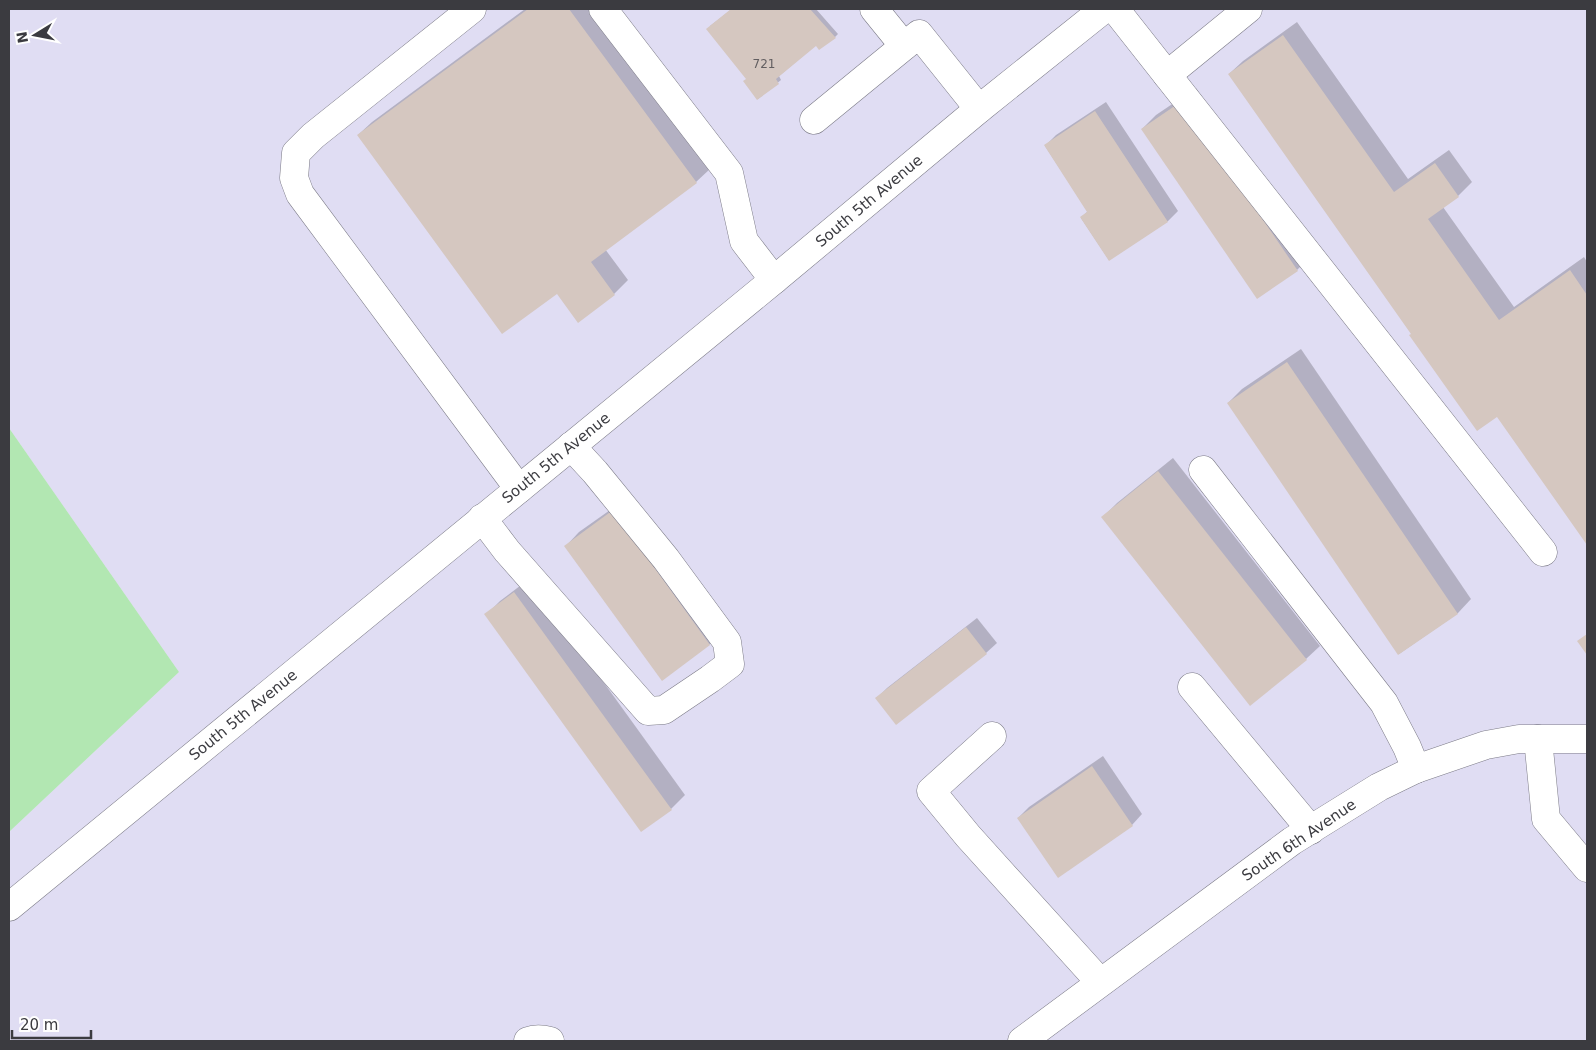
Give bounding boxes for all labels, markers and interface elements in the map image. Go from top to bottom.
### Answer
north arrow [10,10,60,60]
text: N [13,30,31,44]
house number: 721 [753,57,775,71]
street label: South 5th Avenue [812,151,926,251]
street label: South 5th Avenue [498,409,614,507]
street label: South 5th Avenue [185,666,301,764]
street label: South 6th Avenue [1239,795,1359,885]
scale bar [12,1008,91,1040]
text: 20 m [20,1016,58,1034]

